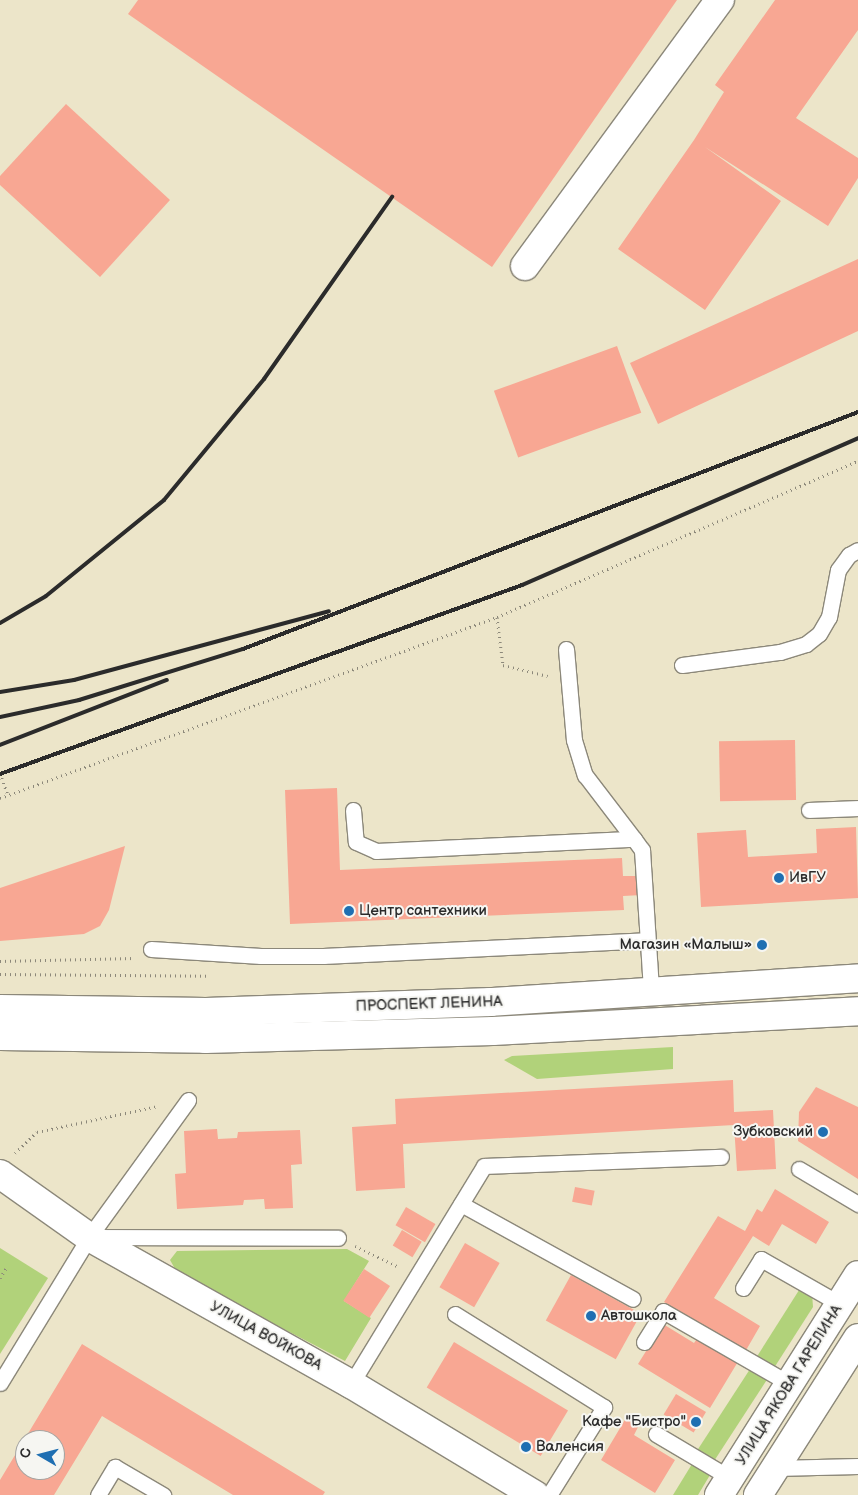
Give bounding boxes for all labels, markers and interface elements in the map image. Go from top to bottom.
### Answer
place label: ИвГУ [789,869,826,887]
marker: ИвГУ [773,872,785,884]
place label: Центр сантехники [359,902,487,920]
marker: Центр сантехники [343,905,355,917]
place label: Магазин «Малыш» [620,936,752,954]
marker: Магазин «Малыш» [756,939,768,951]
street label: ПРОСПЕКТ ЛЕНИНА [355,992,503,1016]
place label: Зубковский [733,1123,813,1141]
marker: Зубковский [817,1126,829,1138]
street label: УЛИЦА ВОЙКОВА [207,1298,325,1374]
street label: УЛИЦА ЯКОВА ГАРЕЛИНА [732,1301,846,1469]
place label: Автошкола [601,1307,677,1325]
marker: Автошкола [585,1310,597,1322]
place label: Кафе "Бистро" [582,1413,686,1431]
marker: Кафе "Бистро" [690,1416,702,1428]
north arrow [15,1430,65,1480]
place label: Валенсия [536,1438,604,1456]
marker: Валенсия [520,1441,532,1453]
text: С [17,1447,35,1459]

